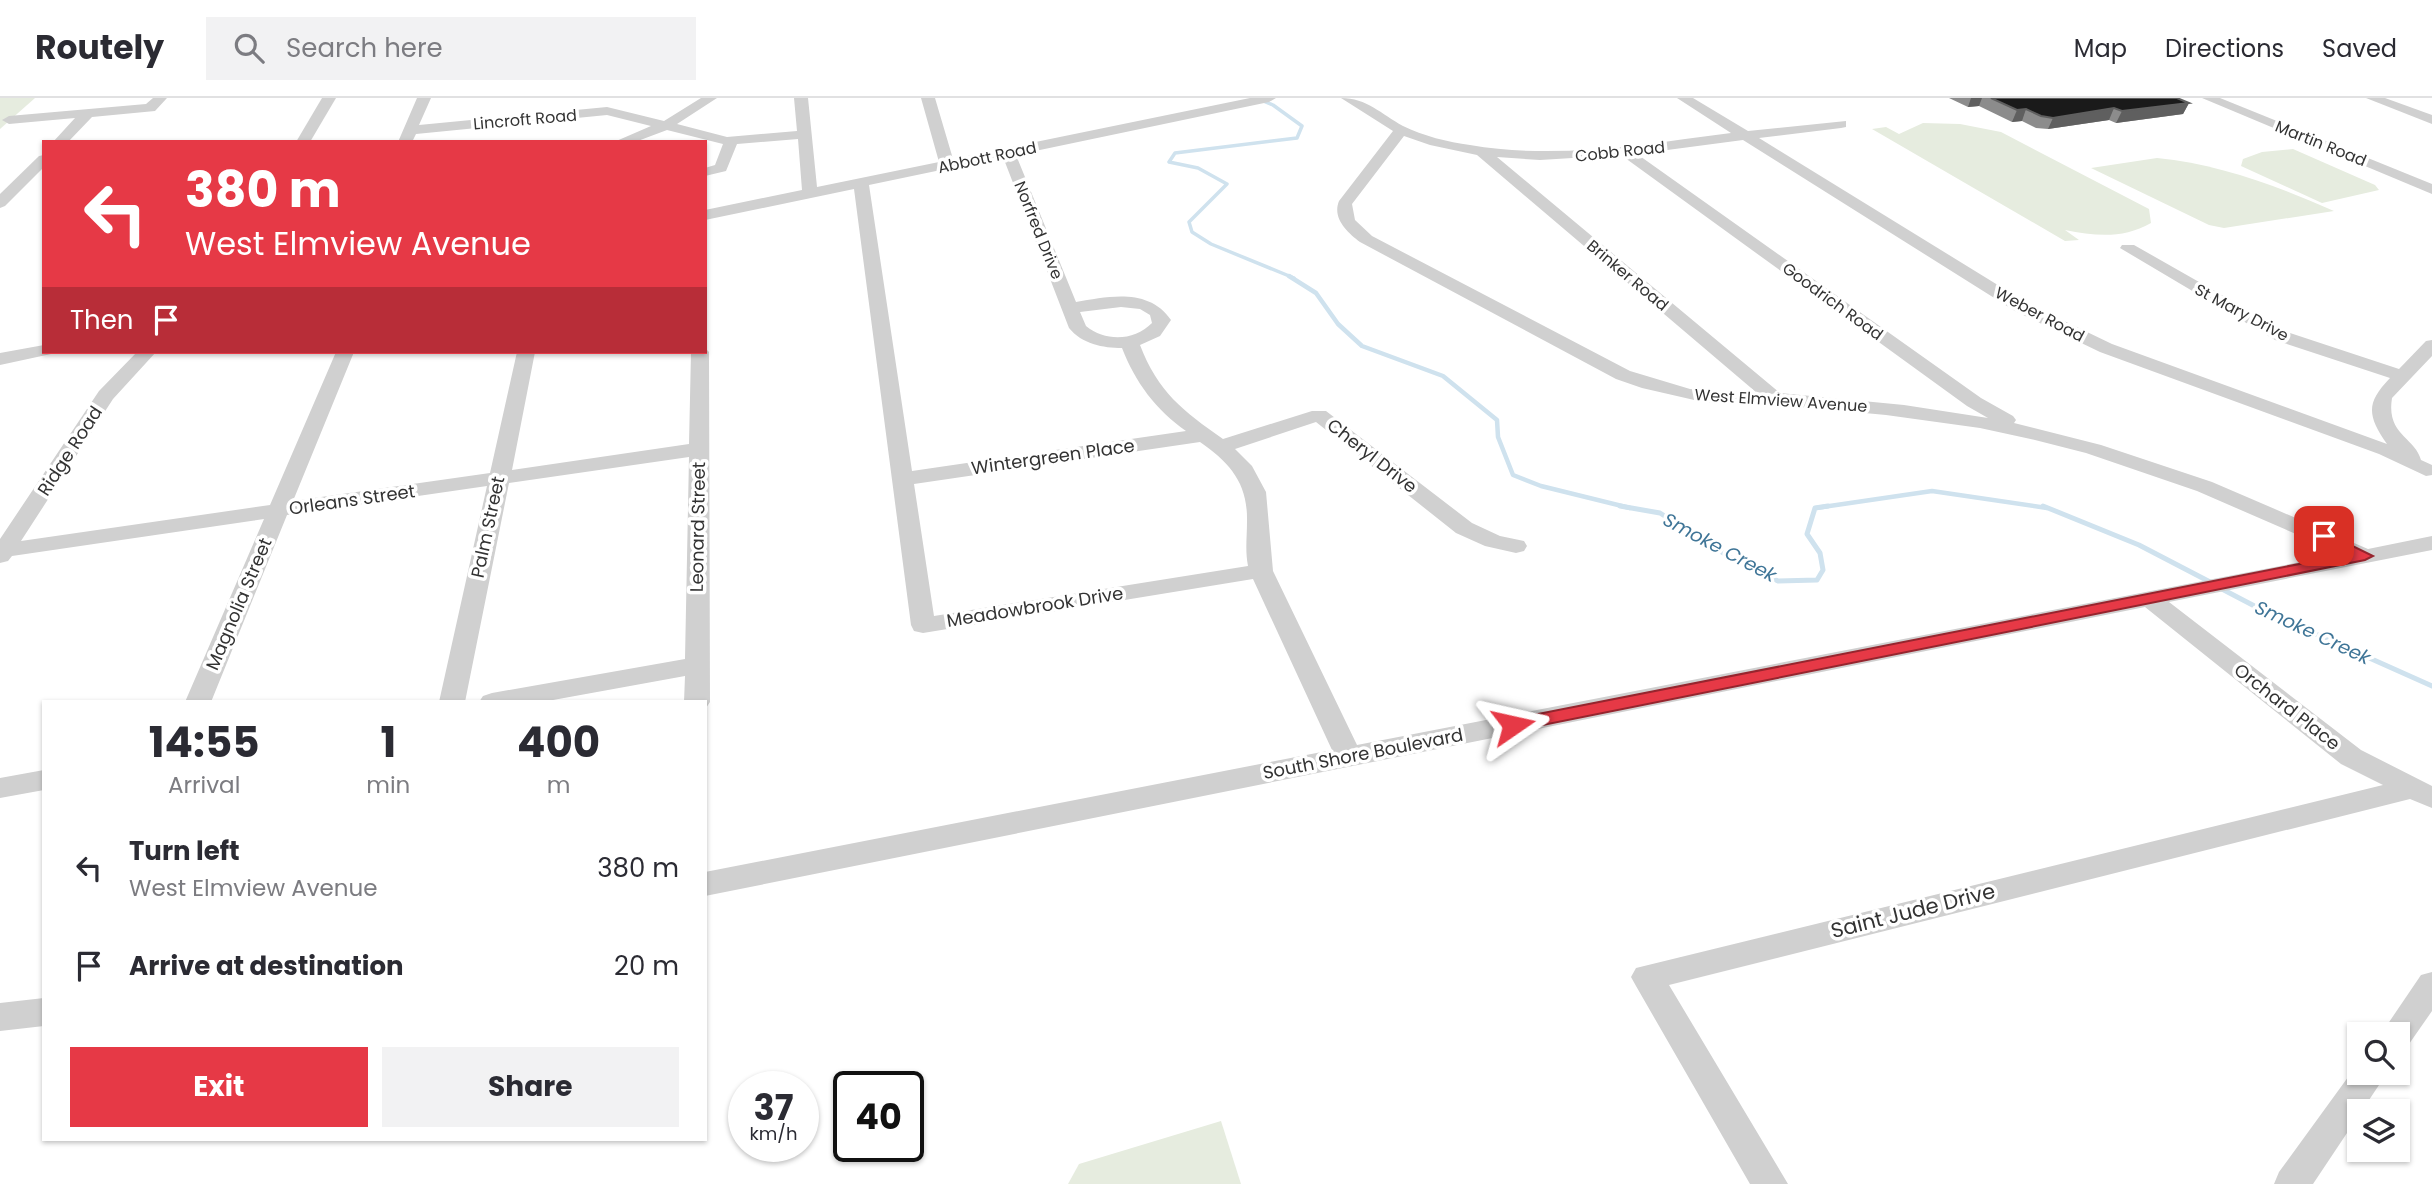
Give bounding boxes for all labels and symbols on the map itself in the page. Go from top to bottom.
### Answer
street label: Lincroft Road [472,104,578,135]
street label: Martin Road [2272,115,2370,172]
street label: Cobb Road [1574,135,1666,168]
street label: Abbott Road [936,136,1038,179]
street label: Norfred Drive [1008,178,1069,283]
street label: Brinker Road [1582,234,1673,316]
street label: Goodrich Road [1778,257,1888,346]
street label: St Mary Drive [2191,278,2293,347]
street label: Weber Road [1991,281,2088,348]
street label: West Elmview Avenue [1694,383,1868,418]
street label: Ridge Road [31,401,108,501]
street label: Cheryl Drive [1322,413,1422,499]
street label: Wintergreen Place [970,433,1136,480]
street label: Leonard Street [684,462,711,592]
street label: Palm Street [465,474,510,580]
street label: Orleans Street [287,478,417,521]
water label: Smoke Creek [1658,506,1782,589]
pin [2294,506,2354,566]
street label: Magnolia Street [199,534,278,674]
street label: Meadowbrook Drive [945,580,1125,633]
water label: Smoke Creek [2250,594,2376,672]
street label: Orchard Place [2229,657,2346,756]
position arrow [1476,688,1550,762]
street label: South Shore Boulevard [1261,722,1465,785]
street label: Saint Jude Drive [1828,876,1998,945]
speed limit sign: 40 [833,1071,924,1162]

